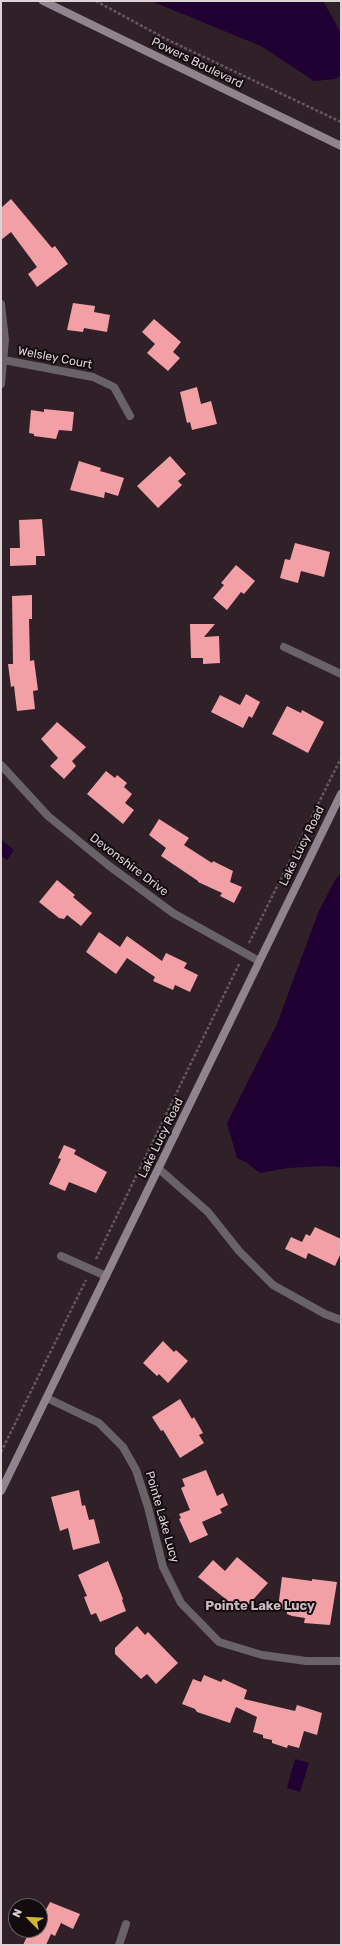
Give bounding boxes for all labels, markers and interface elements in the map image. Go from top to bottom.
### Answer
street label: Powers Boulevard [149,35,245,91]
street label: Welsley Court [17,344,93,372]
street label: Lake Lucy Road [276,804,328,888]
street label: Devonshire Drive [87,831,171,899]
street label: Lake Lucy Road [135,1096,187,1180]
street label: Pointe Lake Lucy [142,1469,182,1565]
district label: Pointe Lake Lucy [205,1598,315,1614]
north arrow [8,1898,48,1938]
text: N [10,1907,25,1920]

